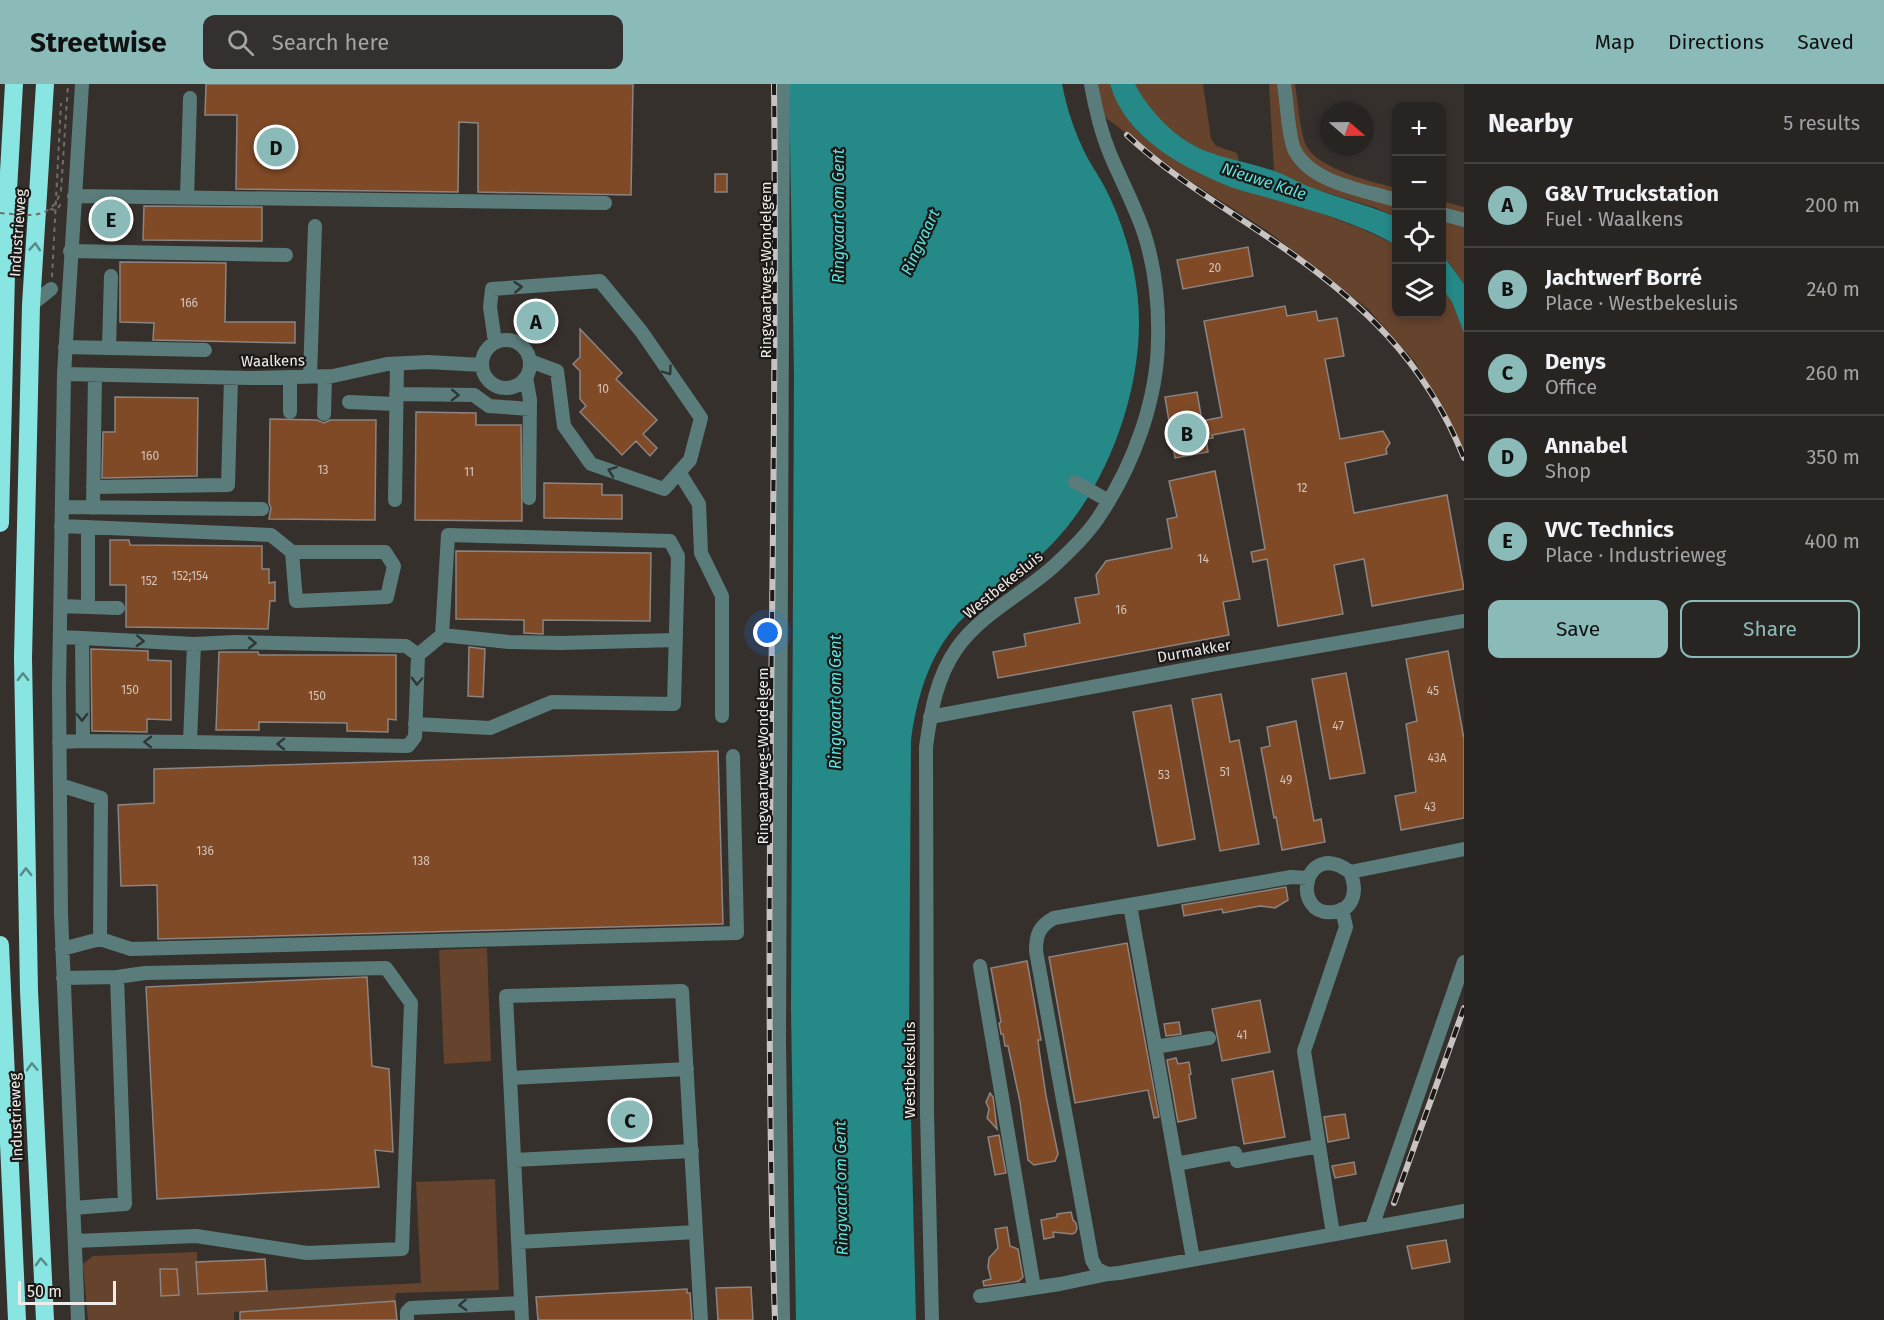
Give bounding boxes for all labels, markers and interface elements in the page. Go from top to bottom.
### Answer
search box [203,15,623,69]
text: Streetwise [30,26,167,59]
icon: search [224,26,257,59]
text: Search here [272,29,389,56]
text: Map [1595,29,1635,55]
text: Directions [1668,29,1764,55]
text: Saved [1797,29,1854,55]
north arrow [1320,102,1374,156]
map controls [1392,102,1446,318]
button: + [1392,102,1446,156]
text: Nearby [1488,108,1573,139]
text: 5 results [1783,111,1860,135]
pin: D [256,124,296,170]
water label: Ringvaart om Gent [829,148,848,283]
button: − [1392,156,1446,210]
water label: Nieuwe Kale [1219,158,1309,204]
text: G&V Truckstation [1545,180,1719,207]
street label: Ringvaartweg-Wondelgem [757,181,775,359]
street label: Industrieweg [6,188,30,278]
text: A [1502,193,1513,217]
text: 200 m [1805,193,1860,217]
pin: E [92,196,130,242]
water label: Ringvaart [897,206,944,278]
text: Fuel · Waalkens [1545,207,1683,231]
button: locate [1392,210,1446,264]
one-way arrow [28,242,41,251]
house number: 20 [1209,261,1222,275]
button: layers [1392,264,1446,318]
text: Jachtwerf Borré [1545,264,1702,291]
text: B [1501,277,1514,301]
text: 240 m [1806,277,1860,301]
one-way arrow [513,281,522,294]
text: Place · Westbekesluis [1545,291,1738,315]
house number: 166 [180,296,198,310]
pin: A [516,298,556,344]
text: Denys [1545,348,1606,375]
street label: Waalkens [241,351,305,371]
text: C [1502,361,1513,385]
text: 260 m [1806,361,1860,385]
one-way arrow [661,364,672,375]
text: Office [1545,375,1597,399]
house number: 10 [597,382,609,396]
one-way arrow [450,389,459,401]
pin: B [1168,410,1206,456]
text: Annabel [1545,432,1627,459]
text: D [1501,445,1514,469]
text: 350 m [1806,445,1860,469]
house number: 160 [141,449,159,463]
text: Shop [1545,459,1591,483]
house number: 13 [317,463,329,477]
house number: 11 [464,465,474,479]
one-way arrow [608,466,618,479]
house number: 12 [1296,481,1308,495]
text: VVC Technics [1545,516,1674,543]
text: E [1502,529,1513,553]
text: 400 m [1805,529,1860,553]
text: Place · Industrieweg [1545,543,1726,567]
street label: Westbekesluis [960,547,1046,623]
house number: 14 [1197,552,1209,566]
house number: 152;154 [172,569,209,583]
house number: 152 [140,574,158,588]
button: Save [1488,600,1668,658]
button: Share [1680,600,1860,658]
house number: 16 [1115,603,1127,617]
your location [753,618,782,647]
water label: Ringvaart om Gent [826,634,845,769]
one-way arrow [136,635,145,648]
one-way arrow [248,636,257,649]
street label: Durmakker [1156,636,1232,666]
street label: Ringvaartweg-Wondelgem [754,667,772,845]
one-way arrow [17,672,30,681]
one-way arrow [411,676,423,685]
house number: 150 [121,683,139,697]
house number: 45 [1427,684,1439,698]
house number: 150 [308,689,326,703]
one-way arrow [76,712,88,721]
house number: 47 [1332,719,1344,733]
one-way arrow [143,736,152,748]
one-way arrow [276,738,285,750]
house number: 43A [1427,751,1447,765]
house number: 51 [1220,765,1230,779]
house number: 53 [1158,768,1170,782]
house number: 49 [1280,773,1292,787]
house number: 43 [1424,800,1436,814]
house number: 136 [196,844,214,858]
house number: 138 [412,854,430,868]
one-way arrow [20,867,33,876]
street label: Westbekesluis [901,1021,919,1119]
house number: 41 [1237,1028,1247,1042]
one-way arrow [26,1062,39,1071]
street label: Industrieweg [5,1072,27,1161]
pin: C [610,1098,650,1142]
water label: Ringvaart om Gent [830,1120,852,1255]
one-way arrow [35,1257,48,1266]
scale bar [18,1278,116,1306]
text: 50 m [27,1282,62,1301]
one-way arrow [458,1299,467,1312]

